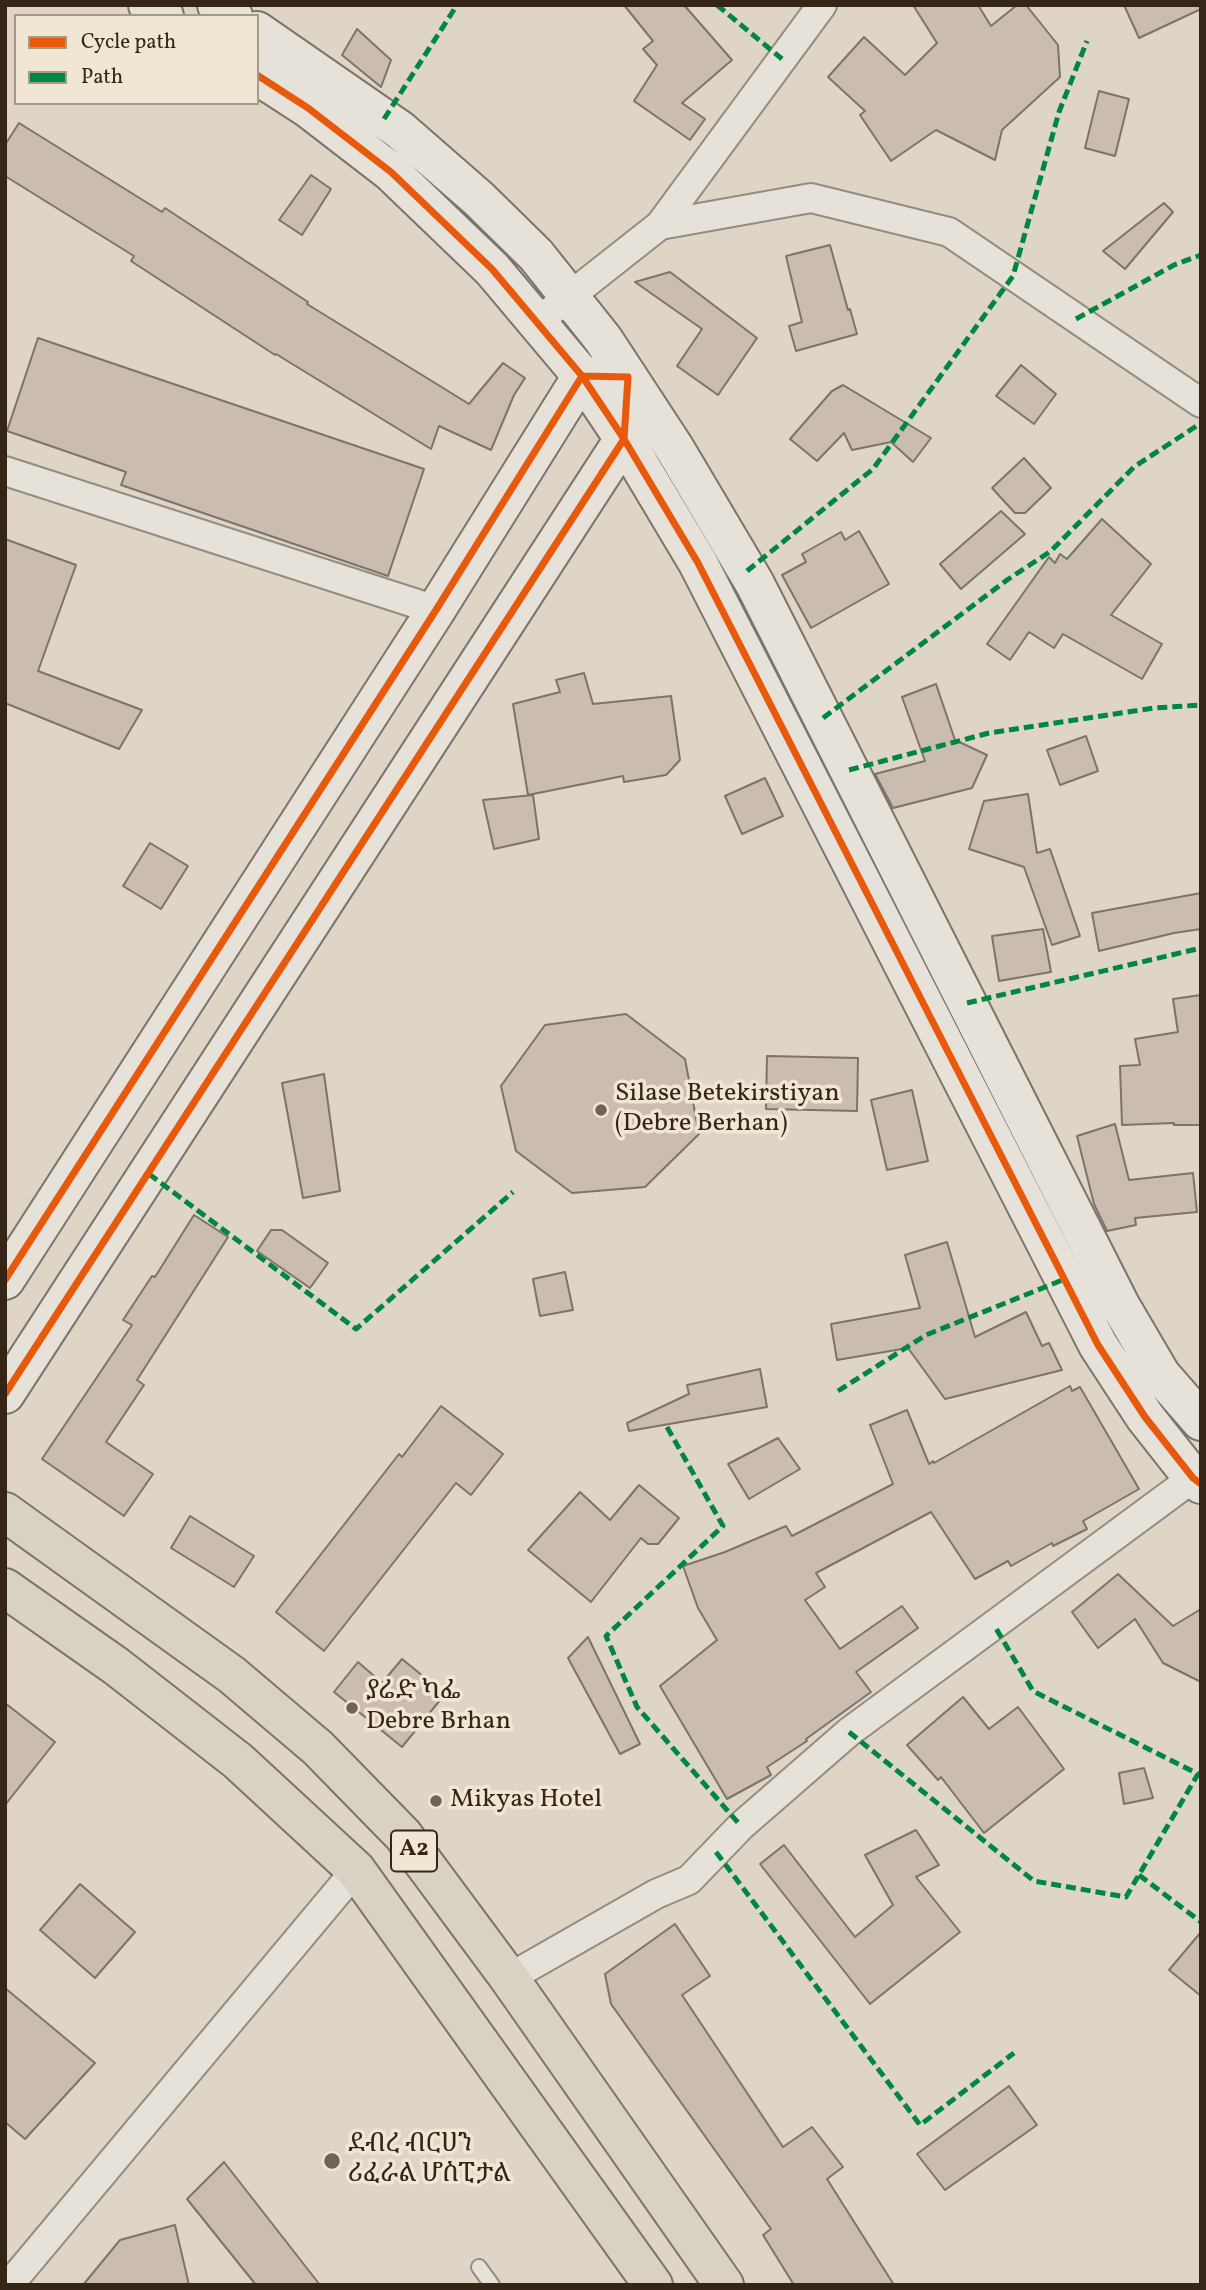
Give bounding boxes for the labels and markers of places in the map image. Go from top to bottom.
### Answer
place label: Silase Betekirstiyan (Debre Berhan) [615,1079,840,1140]
marker: Silase Betekirstiyan (Debre Berhan) [593,1102,609,1118]
place label: ያሬድ ካፌ Debre Brhan [366,1677,511,1738]
marker: ያሬድ ካፌ Debre Brhan [344,1700,360,1716]
place label: Mikyas Hotel [450,1785,602,1817]
marker: Mikyas Hotel [428,1793,444,1809]
place label: ደብረ ብርሀን ሪፈራል ሆስፒታል [348,2130,511,2192]
marker: ደብረ ብርሀን ሪፈራል ሆስፒታል [322,2151,342,2171]

